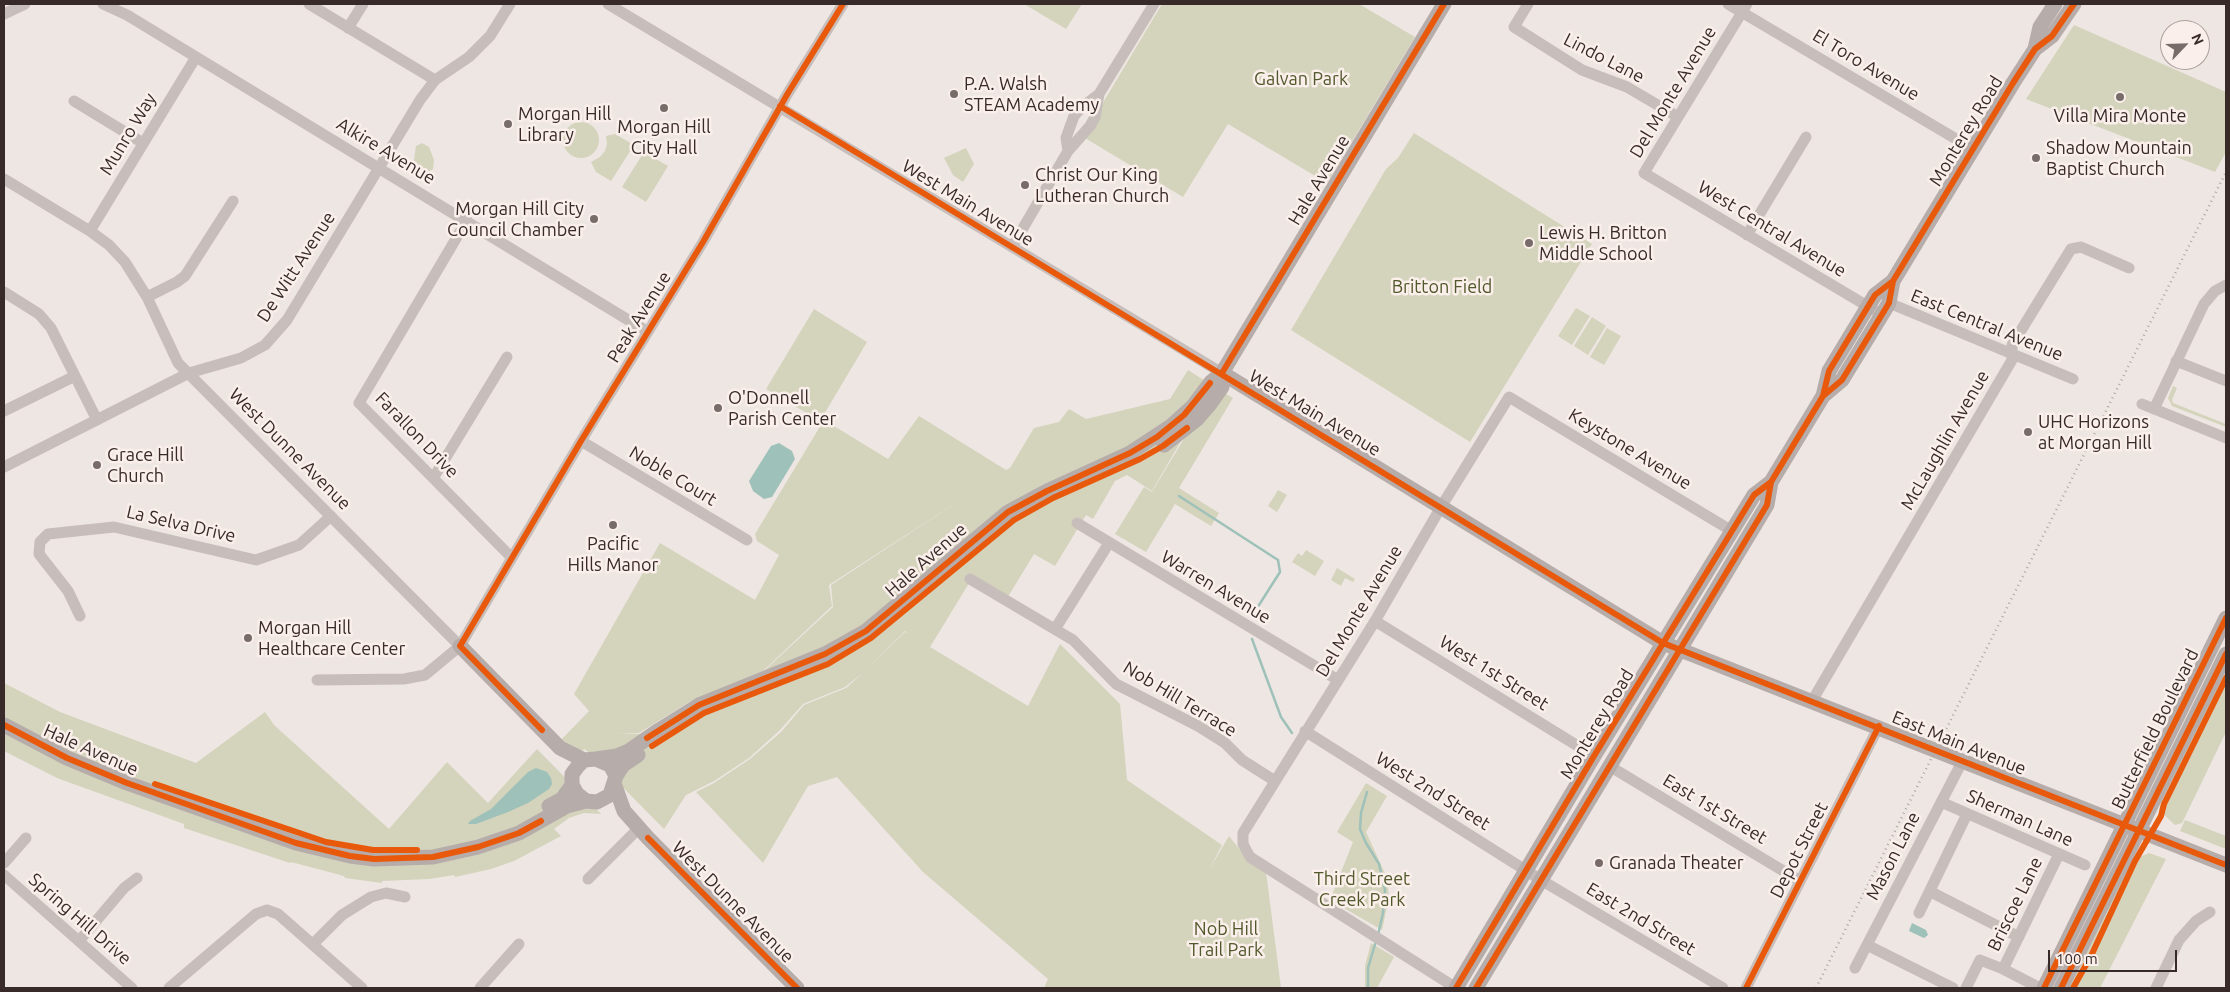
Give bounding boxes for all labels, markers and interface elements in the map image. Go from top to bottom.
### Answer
north arrow [2160,20,2210,70]
street label: Del Monte Avenue [1625,22,1721,162]
street label: El Toro Avenue [1809,25,1923,105]
street label: Lindo Lane [1560,28,1648,88]
text: N [2188,31,2207,47]
park label: Galvan Park [1254,68,1348,90]
street label: Monterey Road [1925,72,2007,190]
place label: P.A. Walsh STEAM Academy [964,73,1099,116]
marker: P.A. Walsh STEAM Academy [948,88,960,100]
street label: Munro Way [95,89,161,179]
marker: Villa Mira Monte [2114,91,2126,103]
marker: Morgan Hill City Hall [658,102,670,114]
place label: Morgan Hill Library [518,103,611,146]
place label: Villa Mira Monte [2054,105,2186,127]
street label: Alkire Avenue [333,113,439,189]
place label: Morgan Hill City Hall [617,116,711,158]
marker: Morgan Hill Library [502,118,514,130]
street label: Hale Avenue [1284,131,1354,229]
place label: Shadow Mountain Baptist Church [2046,137,2192,180]
marker: Shadow Mountain Baptist Church [2030,152,2042,164]
street label: West Main Avenue [898,155,1038,251]
place label: Christ Our King Lutheran Church [1035,164,1169,206]
street label: West Central Avenue [1694,176,1850,282]
marker: Christ Our King Lutheran Church [1019,179,1031,191]
place label: Morgan Hill City Council Chamber [447,198,584,240]
street label: De Witt Avenue [252,208,340,326]
marker: Morgan Hill City Council Chamber [588,213,600,225]
place label: Lewis H. Britton Middle School [1539,222,1667,264]
marker: Lewis H. Britton Middle School [1523,237,1535,249]
street label: Peak Avenue [602,267,676,367]
park label: Britton Field [1392,276,1492,298]
street label: East Central Avenue [1908,285,2066,365]
street label: West Main Avenue [1245,365,1385,461]
street label: McLaughlin Avenue [1896,366,1994,514]
street label: West Dunne Avenue [225,384,355,514]
place label: O'Donnell Parish Center [728,387,836,429]
street label: Farallon Drive [371,388,463,482]
marker: O'Donnell Parish Center [712,402,724,414]
street label: Keystone Avenue [1565,404,1695,494]
place label: UHC Horizons at Morgan Hill [2038,411,2152,454]
marker: UHC Horizons at Morgan Hill [2022,426,2034,438]
street label: Noble Court [625,441,721,511]
place label: Grace Hill Church [107,444,184,486]
marker: Grace Hill Church [91,459,103,471]
street label: La Selva Drive [124,501,238,547]
marker: Pacific Hills Manor [607,519,619,531]
street label: Hale Avenue [881,519,971,601]
place label: Pacific Hills Manor [568,533,658,576]
street label: Del Monte Avenue [1311,541,1407,681]
street label: Warren Avenue [1157,546,1275,628]
place label: Morgan Hill Healthcare Center [258,617,405,660]
street label: West 1st Street [1435,631,1553,715]
marker: Morgan Hill Healthcare Center [242,632,254,644]
street label: Butterfield Boulevard [2107,645,2203,813]
street label: Nob Hill Terrace [1119,657,1241,741]
street label: Monterey Road [1556,665,1638,783]
street label: East Main Avenue [1889,706,2029,780]
street label: Hale Avenue [40,720,142,780]
street label: West 2nd Street [1372,747,1494,835]
street label: East 1st Street [1659,769,1771,849]
street label: Sherman Lane [1963,785,2077,851]
street label: Depot Street [1766,798,1832,902]
street label: Mason Lane [1862,808,1924,904]
street label: West Dunne Avenue [668,837,798,967]
place label: Granada Theater [1609,852,1744,874]
street label: Briscoe Lane [1983,853,2047,955]
marker: Granada Theater [1593,857,1605,869]
park label: Third Street Creek Park [1314,868,1410,911]
street label: Spring Hill Drive [24,869,136,969]
street label: East 2nd Street [1582,878,1700,960]
park label: Nob Hill Trail Park [1189,918,1263,961]
scale bar [2050,940,2179,972]
text: 100 m [2056,950,2098,967]

